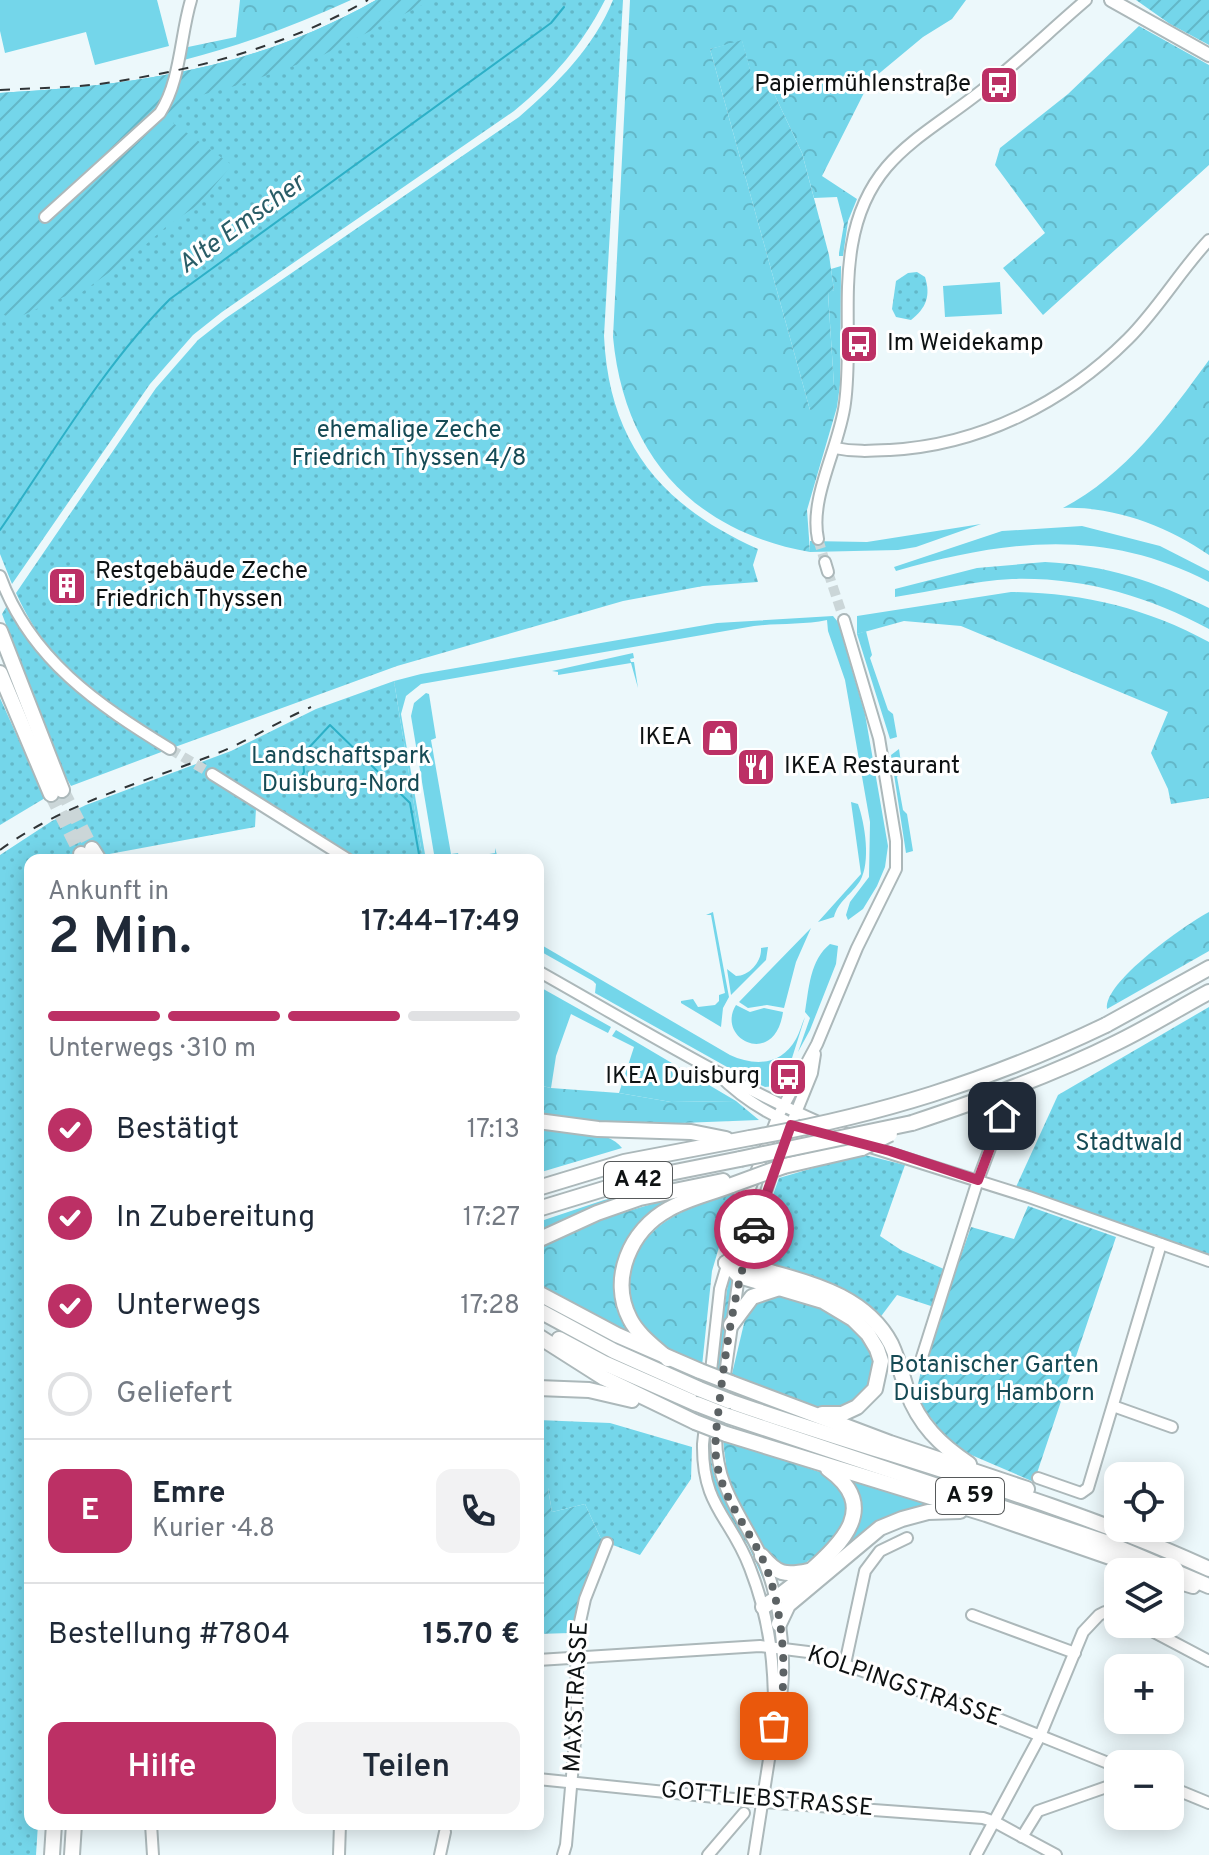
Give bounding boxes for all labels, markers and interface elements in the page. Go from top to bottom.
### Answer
bus stop icon: Papiermühlenstraße [978,64,1020,106]
place label: Papiermühlenstraße [754,70,971,100]
water label: Alte Emscher [172,167,314,282]
bus stop icon: Im Weidekamp [838,323,880,365]
place label: Im Weidekamp [887,329,1044,359]
park label: ehemalige Zeche Friedrich Thyssen 4/8 [292,416,526,474]
place label: Restgebäude Zeche Friedrich Thyssen [95,557,308,615]
building icon: Restgebäude Zeche Friedrich Thyssen [46,565,88,607]
shop icon: IKEA [699,717,741,759]
place label: IKEA [639,723,692,753]
park label: Landschaftspark Duisburg-Nord [251,742,431,800]
restaurant icon: IKEA Restaurant [735,746,777,788]
place label: IKEA Restaurant [784,752,960,782]
text: Ankunft in [48,876,169,909]
text: 17:44–17:49 [361,904,520,941]
text: 2 Min. [48,906,192,972]
text: Unterwegs · 310 m [48,1033,256,1066]
bus stop icon: IKEA Duisburg [767,1056,809,1098]
place label: IKEA Duisburg [605,1062,760,1092]
pin [968,1082,1036,1150]
icon: home [980,1094,1024,1138]
icon: check [48,1108,92,1152]
text: Bestätigt [116,1112,239,1149]
text: 17:13 [467,1114,520,1147]
park label: Stadtwald [1075,1129,1183,1159]
road number: A 42 [604,1162,672,1198]
courier [714,1189,794,1269]
icon: check [48,1196,92,1240]
text: In Zubereitung [116,1200,315,1237]
text: 17:27 [463,1202,520,1235]
icon: car [732,1207,776,1251]
icon: check [48,1284,92,1328]
text: Unterwegs [116,1288,261,1325]
text: 17:28 [460,1290,520,1323]
park label: Botanischer Garten Duisburg Hamborn [889,1351,1099,1409]
text: Geliefert [116,1376,233,1413]
map controls [1104,1462,1184,1830]
button: locate [1104,1462,1184,1542]
button: phone [436,1469,520,1553]
text: Emre [152,1476,225,1513]
road number: A 59 [936,1478,1004,1514]
text: E [81,1493,99,1530]
text: Kurier · 4.8 [152,1513,275,1546]
button: layers [1104,1558,1184,1638]
text: Bestellung #7804 [48,1617,290,1654]
text: 15.70 € [423,1617,520,1654]
street label: MAXSTRASSE [558,1621,596,1773]
street label: KOLPINGSTRASSE [803,1640,1005,1734]
button: + [1104,1654,1184,1734]
pin [740,1692,808,1760]
icon: bag [752,1704,796,1748]
button: Hilfe [48,1722,276,1814]
button: Teilen [292,1722,520,1814]
button: − [1104,1750,1184,1830]
street label: GOTTLIEBSTRASSE [659,1776,875,1824]

